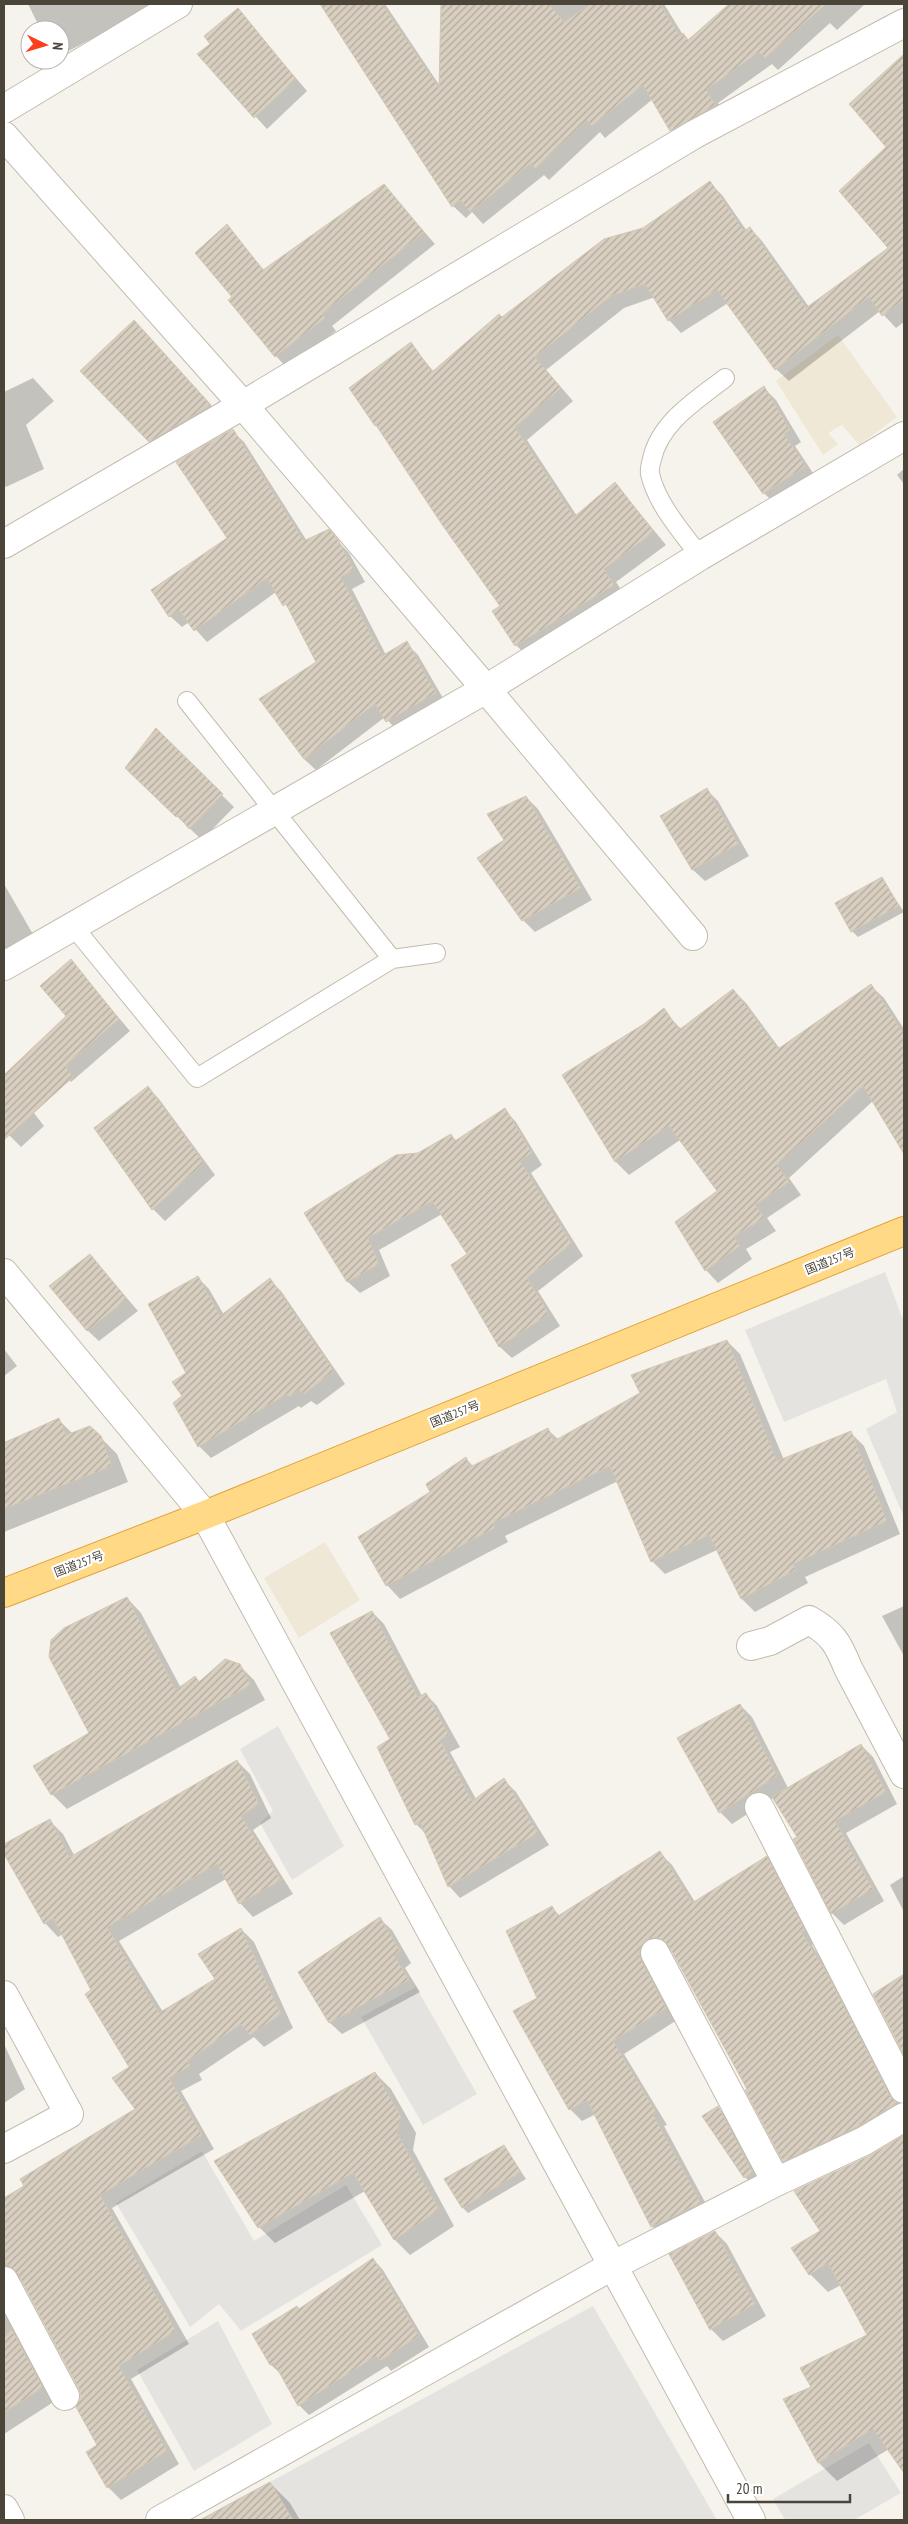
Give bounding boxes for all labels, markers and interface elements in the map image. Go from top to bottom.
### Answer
north arrow [20,20,70,70]
text: N [49,42,67,51]
street label: 国道257号 [803,1244,857,1277]
street label: 国道257号 [428,1397,482,1430]
street label: 国道257号 [52,1547,106,1580]
scale bar [728,2472,850,2504]
text: 20 m [736,2479,762,2498]

